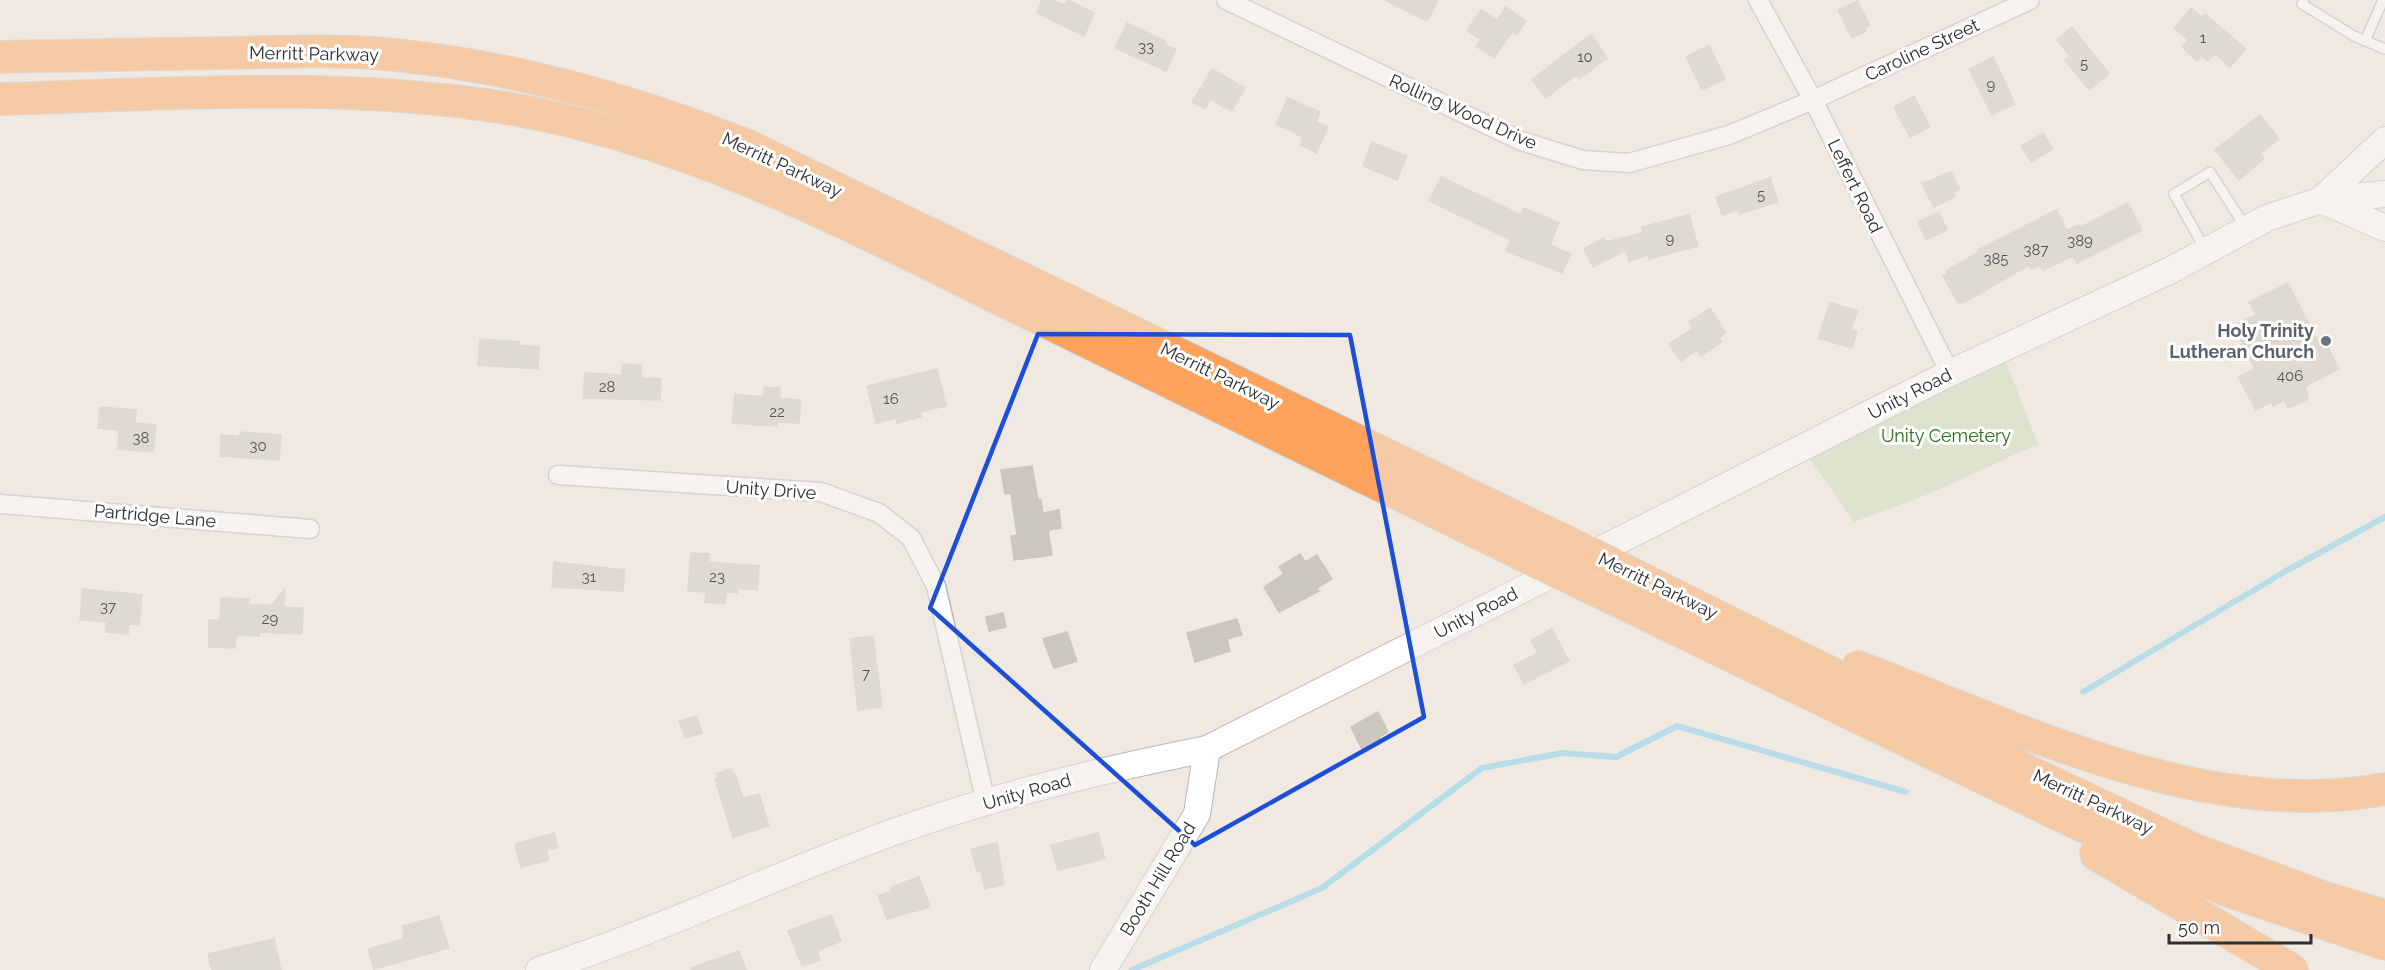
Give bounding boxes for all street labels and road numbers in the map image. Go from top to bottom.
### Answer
street label: Caroline Street [1861,14,1982,85]
street label: Merritt Parkway [249,42,379,65]
street label: Rolling Wood Drive [1386,70,1541,154]
street label: Merritt Parkway [719,128,846,202]
street label: Leffert Road [1824,136,1887,236]
street label: Merritt Parkway [1157,338,1283,414]
street label: Unity Road [1864,364,1955,424]
street label: Unity Drive [725,476,817,503]
street label: Partridge Lane [93,500,217,531]
street label: Merritt Parkway [1595,548,1721,624]
street label: Unity Road [1430,583,1521,643]
street label: Merritt Parkway [2030,765,2157,839]
street label: Unity Road [980,769,1073,814]
street label: Booth Hill Road [1115,818,1200,939]

